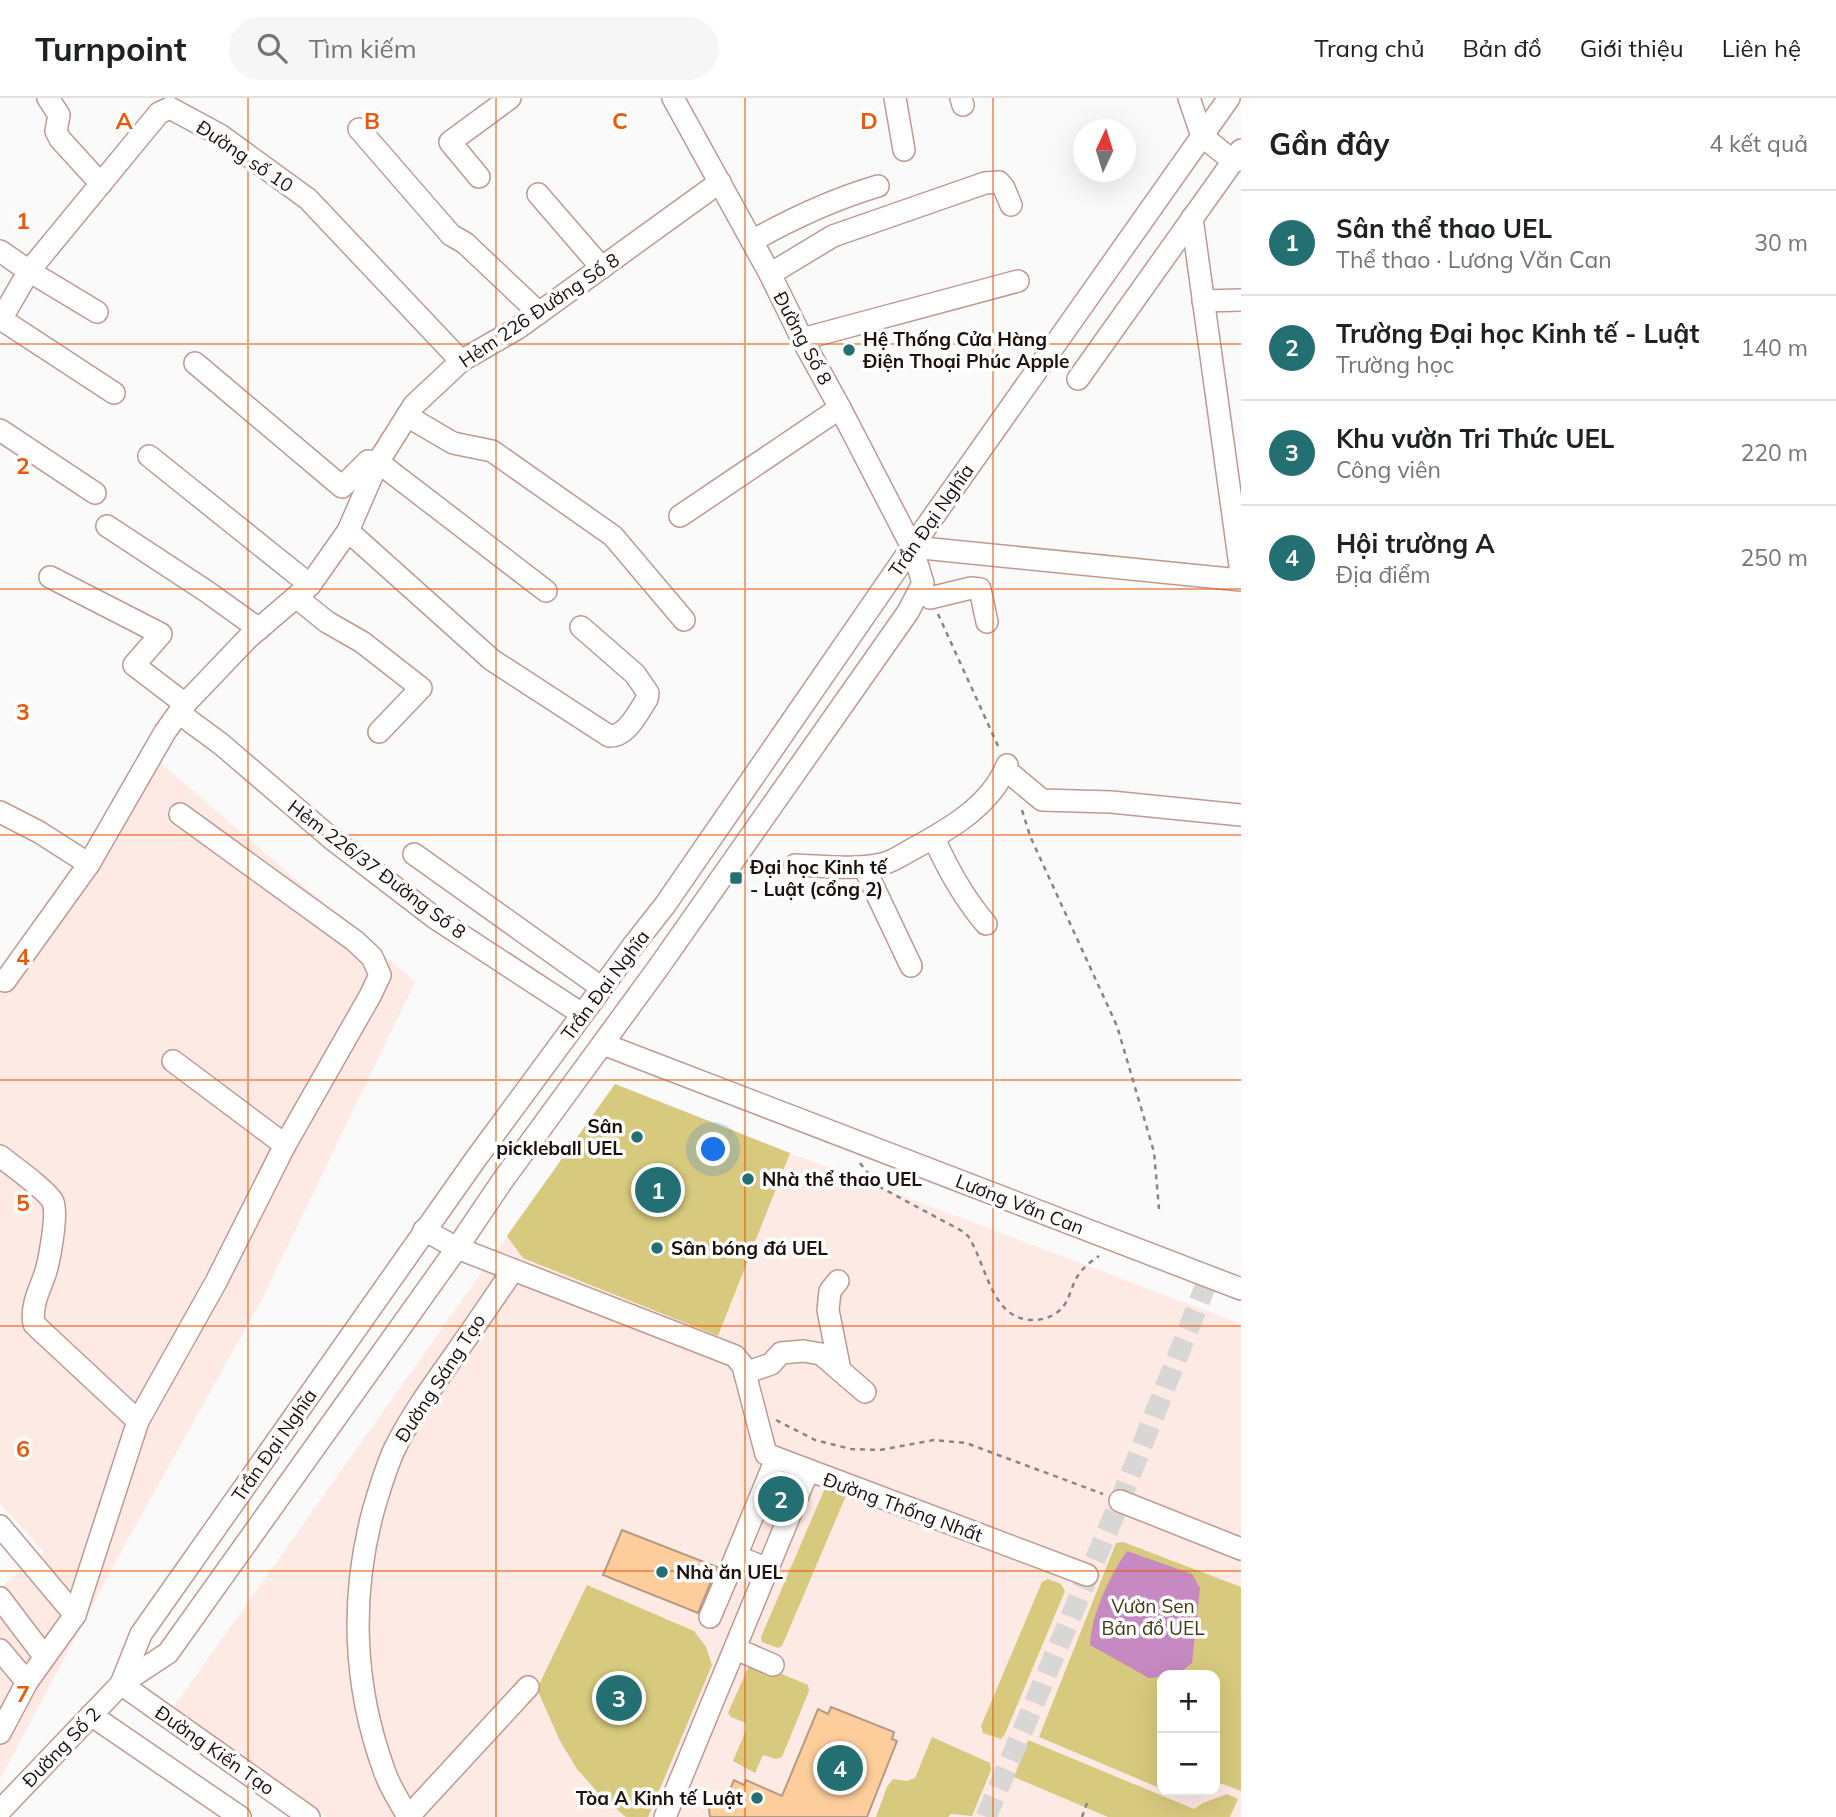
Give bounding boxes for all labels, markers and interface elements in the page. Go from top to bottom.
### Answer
search box [229,17,719,80]
text: Turnpoint [35,28,187,69]
icon: search [253,29,291,67]
text: Tìm kiếm [309,32,417,65]
text: Trang chủ [1314,33,1425,63]
text: Bản đồ [1463,33,1542,63]
text: Giới thiệu [1580,33,1684,63]
text: Liên hệ [1722,33,1801,63]
text: A [115,106,133,135]
text: B [364,106,380,135]
text: C [612,106,628,135]
text: D [860,106,878,135]
street label: Đường số 10 [192,115,298,197]
north arrow [1073,119,1136,182]
text: Gần đây [1269,125,1390,163]
text: 4 kết quả [1709,129,1808,158]
text: 1 [16,206,30,235]
text: Sân thể thao UEL [1336,212,1552,245]
text: 1 [1285,228,1299,257]
text: 30 m [1754,228,1808,257]
text: Thể thao · Lương Văn Can [1336,245,1612,274]
street label: Hẻm 226 Đường Số 8 [454,247,624,373]
street label: Đường Số 8 [768,287,838,389]
text: Trường Đại học Kinh tế - Luật [1336,317,1699,350]
place label: Hệ Thống Cửa Hàng Điện Thoại Phúc Apple [862,327,1069,373]
text: 2 [1285,333,1299,362]
text: 140 m [1740,333,1808,362]
marker: Hệ Thống Cửa Hàng Điện Thoại Phúc Apple [841,342,857,358]
text: Trường học [1336,350,1454,379]
text: Khu vườn Tri Thức UEL [1336,422,1614,455]
text: 3 [1285,438,1299,467]
text: 220 m [1740,438,1808,467]
text: 2 [16,451,30,480]
text: Công viên [1336,455,1441,484]
street label: Trần Đại Nghĩa [883,459,979,581]
text: Hội trường A [1336,527,1495,560]
text: 4 [1285,543,1299,572]
text: 250 m [1740,543,1808,572]
text: Địa điểm [1336,560,1430,589]
text: 3 [16,697,30,726]
street label: Hẻm 226/37 Đường Số 8 [283,794,471,944]
place label: Đại học Kinh tế - Luật (cổng 2) [749,855,889,901]
marker: Đại học Kinh tế - Luật (cổng 2) [728,870,744,886]
street label: Trần Đại Nghĩa [556,925,654,1045]
text: 4 [16,942,30,971]
place label: Sân pickleball UEL [496,1114,623,1160]
marker: Sân pickleball UEL [629,1129,645,1145]
your location [696,1132,730,1166]
pin: 1 [635,1164,681,1216]
place label: Nhà thể thao UEL [762,1167,922,1191]
street label: Lương Văn Can [952,1169,1088,1239]
marker: Nhà thể thao UEL [740,1171,756,1187]
text: 5 [16,1188,30,1217]
place label: Sân bóng đá UEL [671,1236,828,1260]
marker: Sân bóng đá UEL [649,1240,665,1256]
street label: Đường Sáng Tạo [390,1309,490,1447]
street label: Trần Đại Nghĩa [226,1384,322,1506]
text: 6 [16,1434,30,1463]
street label: Đường Thống Nhất [820,1467,986,1547]
pin: 2 [758,1473,804,1525]
place label: Nhà ăn UEL [676,1560,784,1584]
marker: Nhà ăn UEL [654,1564,670,1580]
park label: Vườn Sen Bản đồ UEL [1101,1594,1205,1640]
map controls [1157,1670,1220,1796]
button: + [1157,1670,1220,1733]
pin: 3 [596,1672,642,1724]
text: 7 [16,1679,30,1708]
street label: Đường Kiến Tạo [151,1700,279,1800]
street label: Đường Số 2 [17,1702,105,1792]
button: − [1157,1733,1220,1796]
pin: 4 [817,1742,863,1794]
place label: Tòa A Kinh tế Luật [576,1786,743,1810]
marker: Tòa A Kinh tế Luật [749,1790,765,1806]

